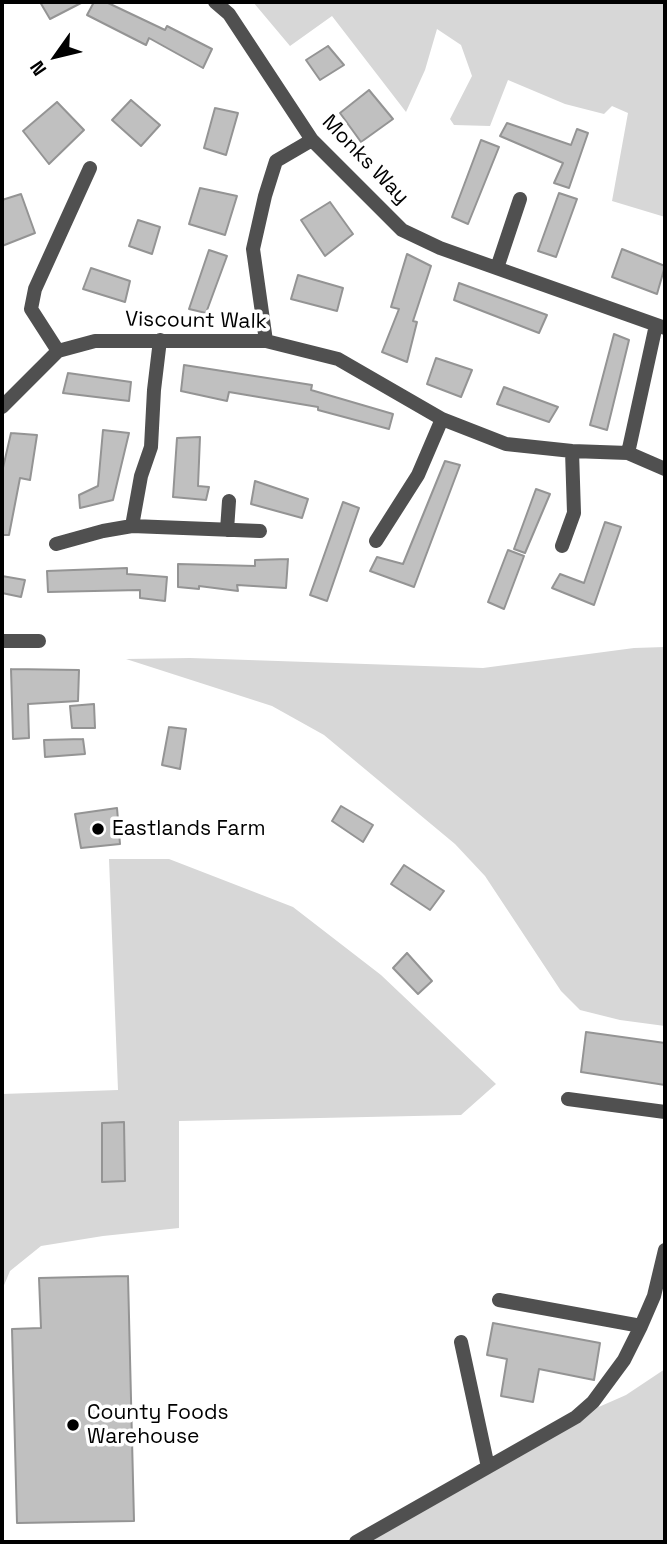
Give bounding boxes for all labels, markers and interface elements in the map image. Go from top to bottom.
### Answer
north arrow [21,21,91,91]
text: N [24,56,52,80]
street label: Monks Way [316,110,414,210]
street label: Viscount Walk [125,307,267,335]
place label: Eastlands Farm [112,816,266,842]
marker: Eastlands Farm [90,821,106,837]
place label: County Foods Warehouse [87,1400,229,1450]
marker: County Foods Warehouse [65,1417,81,1433]

